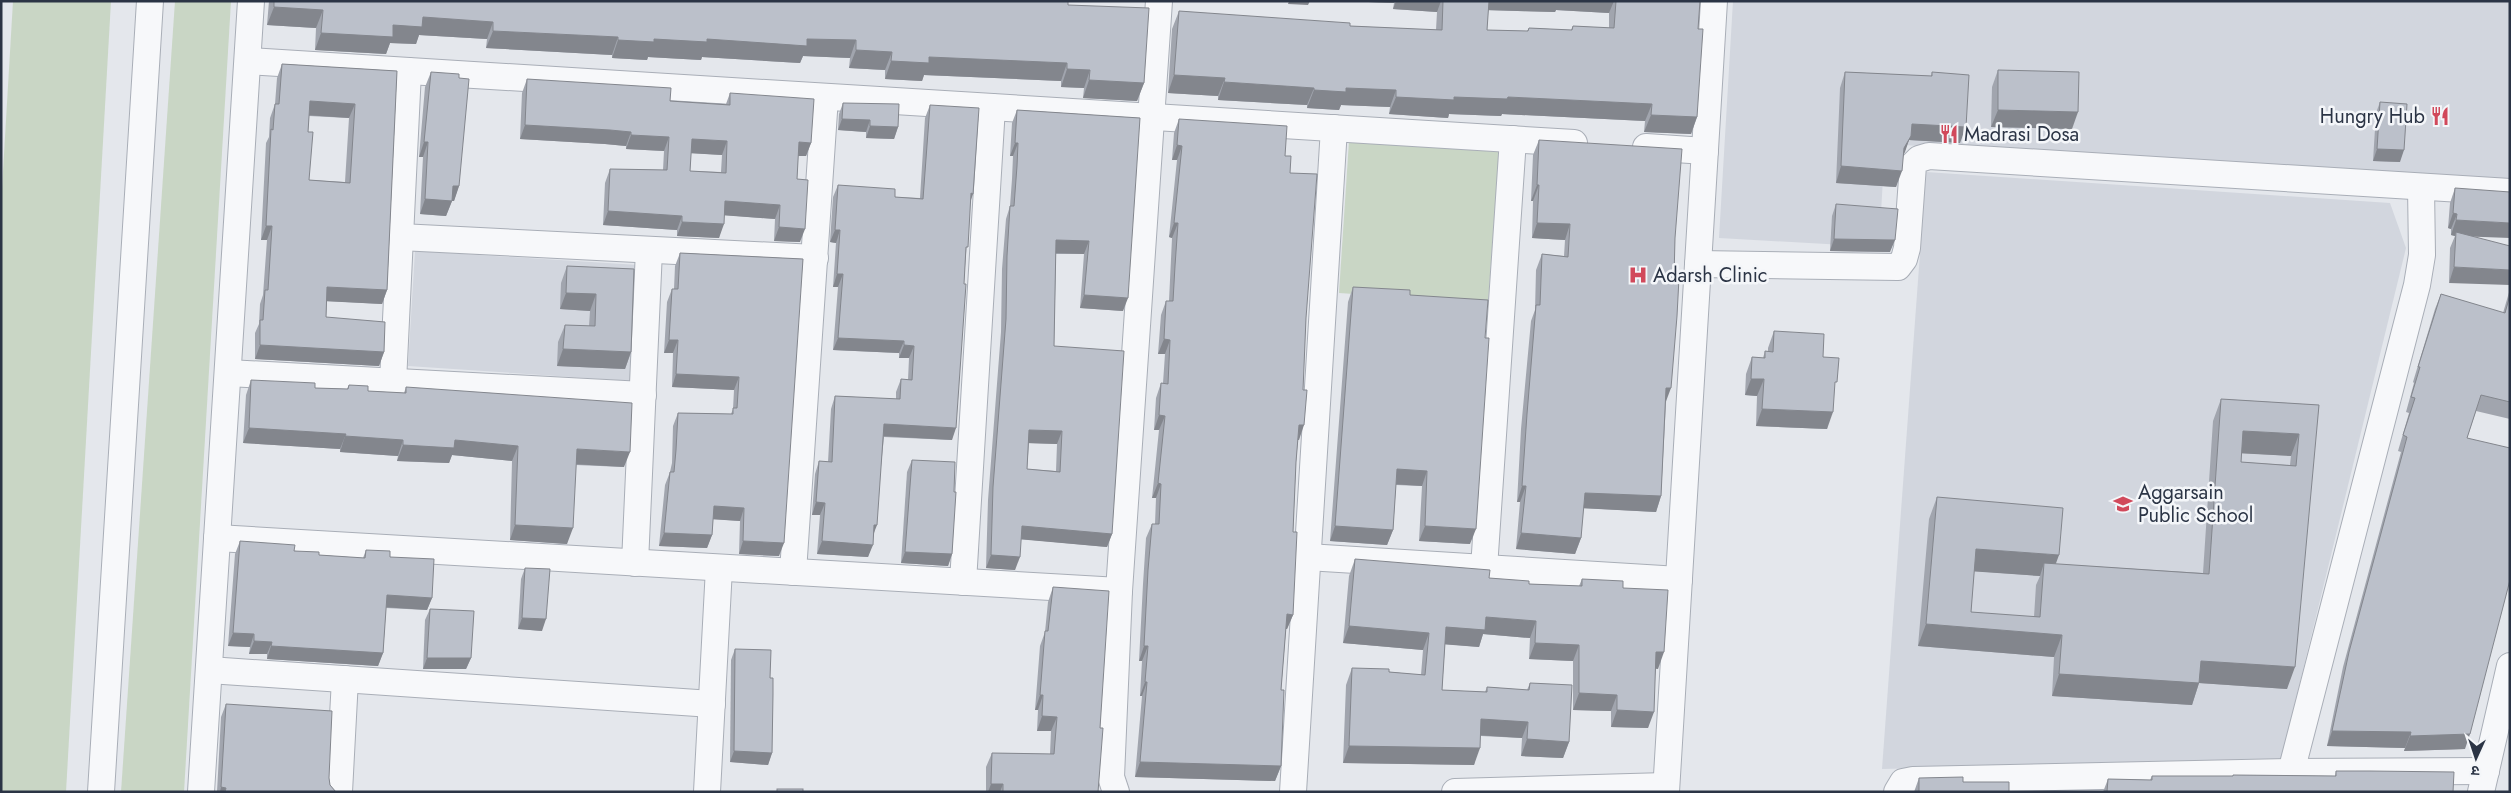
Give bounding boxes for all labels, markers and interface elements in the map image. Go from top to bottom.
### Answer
place label: Hungry Hub [2320,102,2425,131]
restaurant icon: Hungry Hub [2429,105,2451,127]
place label: Madrasi Dosa [1964,120,2079,149]
restaurant icon: Madrasi Dosa [1938,123,1960,145]
place label: Adarsh Clinic [1653,261,1767,290]
hospital icon: Adarsh Clinic [1627,264,1649,286]
place label: Aggarsain Public School [2138,478,2253,530]
school or university icon: Aggarsain Public School [2112,493,2134,515]
north arrow [2451,733,2501,783]
text: उ [2470,761,2480,781]

